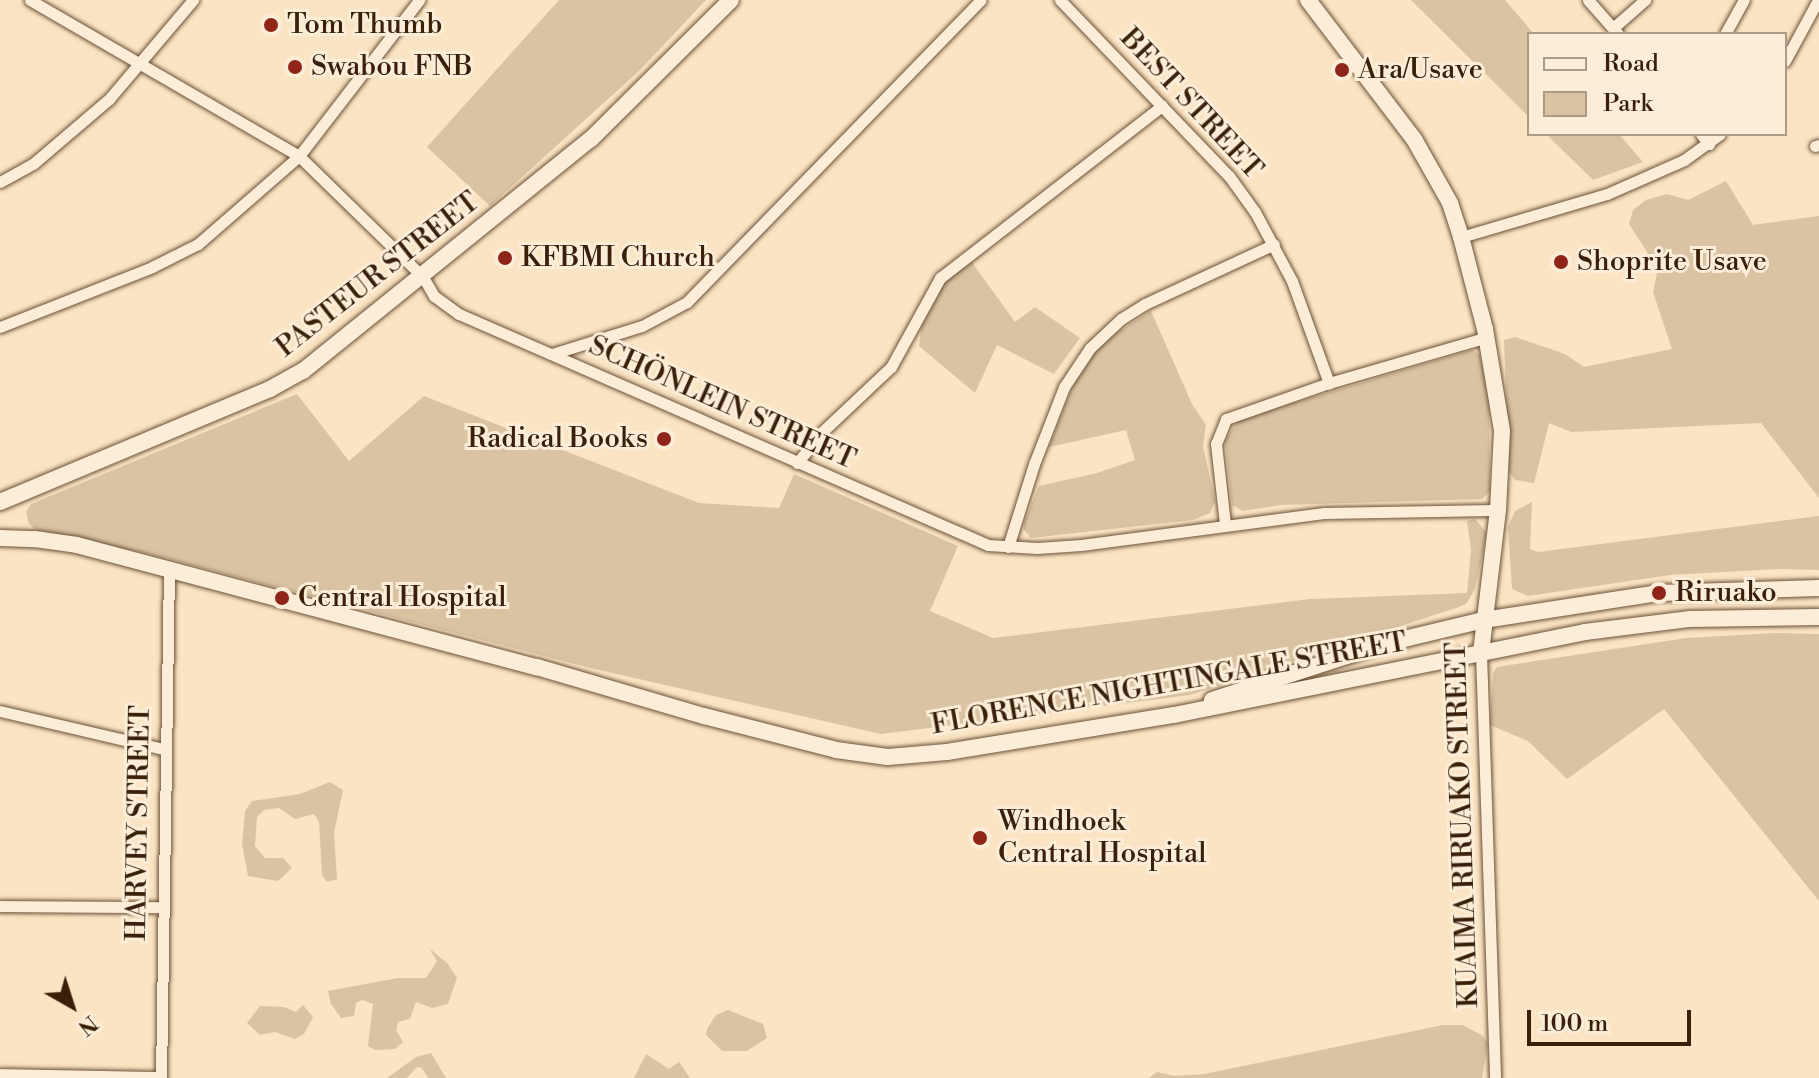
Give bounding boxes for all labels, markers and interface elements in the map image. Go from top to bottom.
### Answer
place label: Tom Thumb [287,8,443,42]
marker: Tom Thumb [262,16,280,34]
street label: BEST STREET [1113,22,1269,186]
legend [1527,32,1787,136]
text: Road [1603,49,1659,79]
place label: Swabou FNB [311,50,473,84]
place label: Ara/Usave [1358,53,1483,87]
marker: Swabou FNB [286,58,304,76]
marker: Ara/Usave [1333,61,1351,79]
text: Park [1603,89,1653,119]
street label: PASTEUR STREET [270,185,486,365]
place label: KFBMI Church [521,241,715,275]
place label: Shoprite Usave [1577,245,1767,279]
marker: KFBMI Church [496,249,514,267]
marker: Shoprite Usave [1552,253,1570,271]
street label: SCHÖNLEIN STREET [583,329,861,477]
place label: Radical Books [467,422,648,456]
marker: Radical Books [655,430,673,448]
place label: Riruako [1675,576,1777,610]
place label: Central Hospital [298,581,507,615]
marker: Riruako [1650,584,1668,602]
marker: Central Hospital [273,589,291,607]
street label: FLORENCE NIGHTINGALE STREET [928,626,1410,742]
street label: KUAIMA RIRUAKO STREET [1440,641,1486,1009]
street label: HARVEY STREET [120,705,158,941]
place label: Windhoek Central Hospital [998,805,1207,871]
marker: Windhoek Central Hospital [969,827,991,849]
north arrow [32,966,112,1046]
scale bar [1531,994,1695,1044]
text: N [72,1009,103,1041]
text: 100 m [1541,1009,1608,1039]

